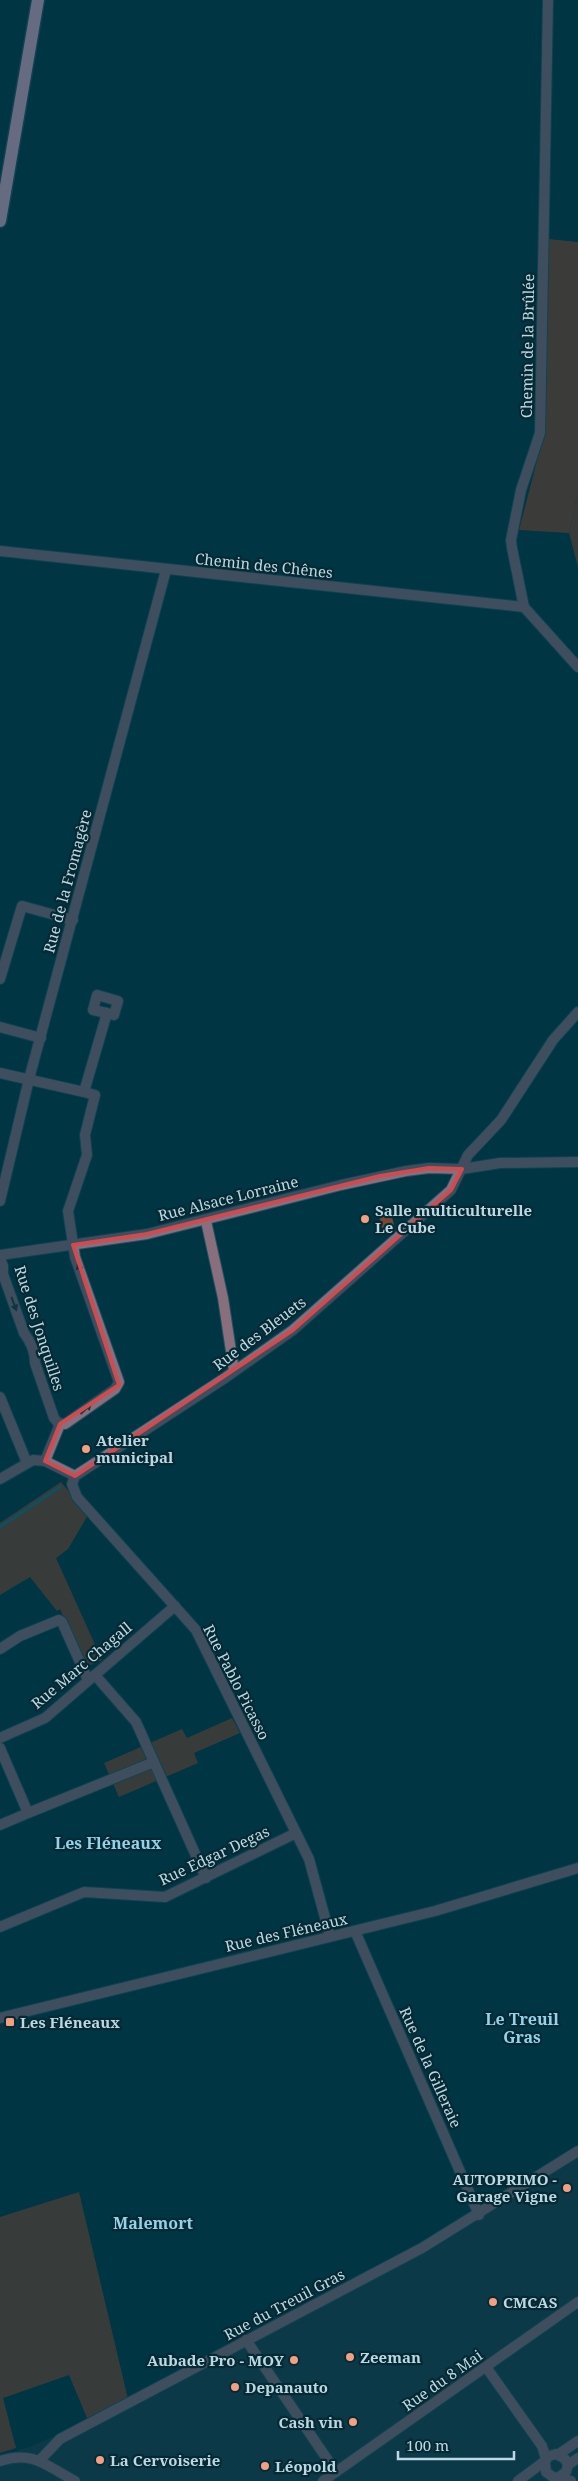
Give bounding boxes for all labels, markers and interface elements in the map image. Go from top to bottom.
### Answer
street label: Chemin de la Brûlée [516,274,538,418]
street label: Chemin des Chênes [194,548,334,582]
street label: Rue de la Fromagère [38,807,96,955]
street label: Rue Alsace Lorraine [156,1171,300,1225]
place label: Salle multiculturelle Le Cube [375,1200,532,1237]
marker: Salle multiculturelle Le Cube [359,1213,371,1225]
one-way arrow [76,1262,84,1277]
street label: Rue des Jonquilles [10,1263,70,1393]
street label: Rue des Bleuets [209,1291,310,1374]
one-way arrow [11,1297,18,1312]
one-way arrow [80,1403,92,1415]
place label: Atelier municipal [96,1430,174,1467]
marker: Atelier municipal [80,1443,92,1455]
street label: Rue Marc Chagall [27,1617,136,1713]
street label: Rue Pablo Picasso [199,1621,275,1743]
street label: Rue Edgar Degas [156,1821,273,1889]
district label: Les Fléneaux [55,1832,162,1854]
street label: Rue des Fléneaux [223,1908,349,1956]
street label: Rue de la Gilleraie [395,2003,467,2131]
district label: Le Treuil Gras [485,2008,559,2048]
place label: Les Fléneaux [20,2012,120,2032]
marker: Les Fléneaux [4,2016,16,2028]
place label: AUTOPRIMO - Garage Vigne [453,2169,557,2206]
marker: AUTOPRIMO - Garage Vigne [561,2182,573,2194]
district label: Malemort [113,2212,194,2234]
street label: Rue du Treuil Gras [220,2264,348,2344]
place label: CMCAS [503,2292,558,2312]
marker: CMCAS [487,2296,499,2308]
street label: Rue du 8 Mai [398,2345,486,2415]
place label: Zeeman [360,2347,421,2367]
place label: Aubade Pro - MOY [147,2350,285,2370]
marker: Zeeman [344,2351,356,2363]
marker: Aubade Pro - MOY [288,2354,300,2366]
place label: Depanauto [245,2377,328,2397]
marker: Depanauto [229,2381,241,2393]
place label: Cash vin [278,2412,343,2432]
marker: Cash vin [347,2416,359,2428]
scale bar [398,2428,514,2460]
text: 100 m [406,2435,449,2455]
place label: La Cervoiserie [110,2450,220,2470]
marker: La Cervoiserie [94,2454,106,2466]
place label: Léopold [275,2456,337,2476]
marker: Léopold [259,2460,271,2472]

